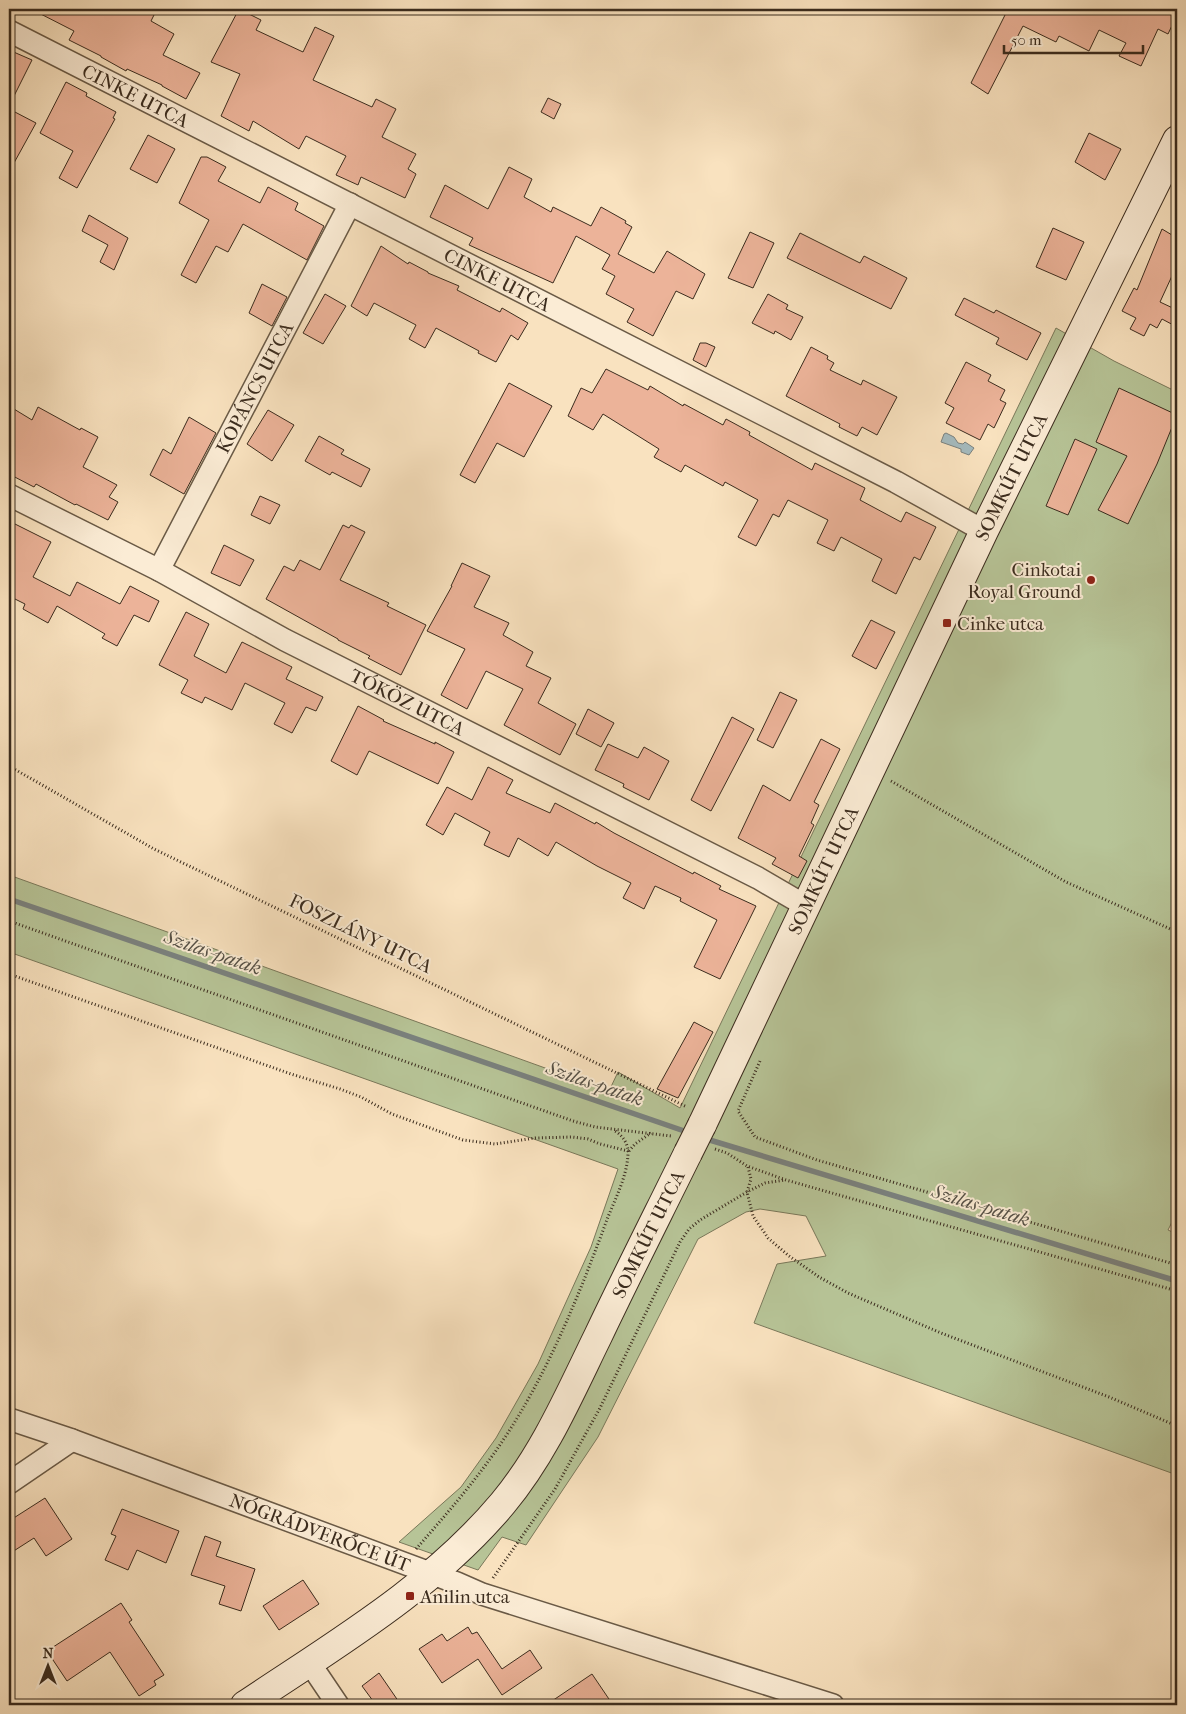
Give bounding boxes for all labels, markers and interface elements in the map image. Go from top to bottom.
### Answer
scale bar [1004,22,1142,54]
text: 50 m [1011,31,1042,49]
street label: CINKE UTCA [78,60,193,133]
street label: CINKE UTCA [440,244,555,317]
street label: KOPÁNCS UTCA [212,318,299,457]
street label: SOMKÚT UTCA [971,409,1053,545]
place label: Cinkotai Royal Ground [968,559,1082,603]
marker: Cinkotai Royal Ground [1085,574,1097,586]
place label: Cinke utca [957,613,1044,635]
marker: Cinke utca [941,617,953,629]
street label: TÓKÖZ UTCA [346,665,469,741]
street label: SOMKÚT UTCA [784,802,864,938]
street label: FOSZLÁNY UTCA [286,890,436,978]
water label: Szilas-patak [160,925,265,980]
water label: Szilas-patak [542,1056,647,1111]
street label: SOMKÚT UTCA [608,1167,690,1302]
water label: Szilas-patak [928,1179,1033,1231]
street label: NÓGRÁDVERŐCE ÚT [226,1489,413,1577]
place label: Anilin utca [419,1586,510,1608]
marker: Anilin utca [404,1590,416,1602]
north arrow [22,1642,72,1692]
text: N [43,1645,54,1662]

